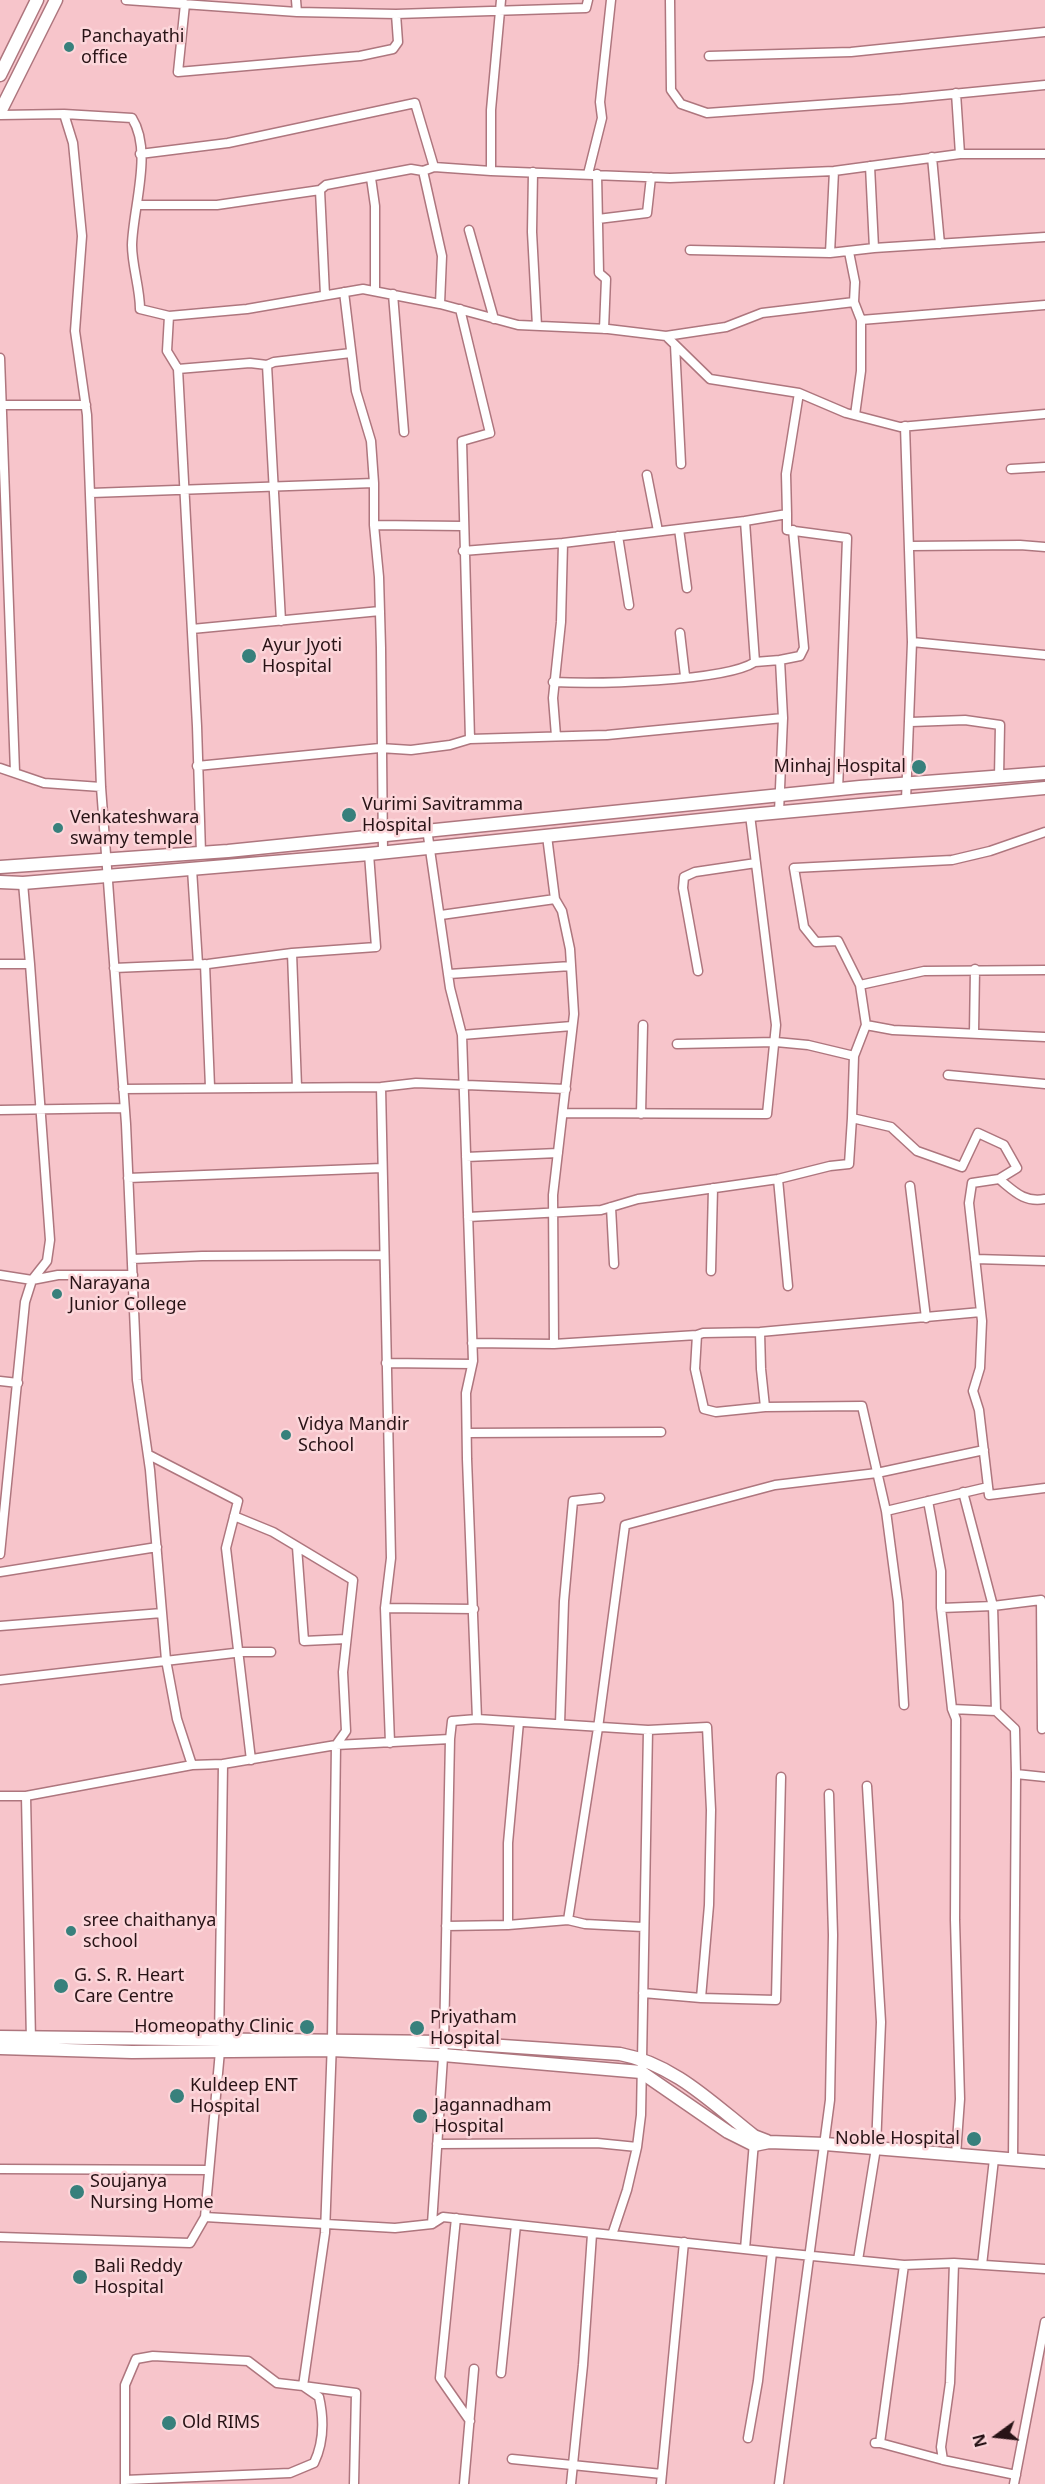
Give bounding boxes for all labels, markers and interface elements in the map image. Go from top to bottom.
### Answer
place label: Panchayathi office [81,26,185,68]
marker: Panchayathi office [62,40,76,54]
place label: Ayur Jyoti Hospital [262,635,342,678]
marker: Ayur Jyoti Hospital [240,647,258,665]
place label: Minhaj Hospital [774,756,906,778]
marker: Minhaj Hospital [910,758,928,776]
place label: Vurimi Savitramma Hospital [362,794,523,836]
marker: Vurimi Savitramma Hospital [340,806,358,824]
place label: Venkateshwara swamy temple [70,807,199,850]
marker: Venkateshwara swamy temple [51,821,65,835]
place label: Narayana Junior College [69,1273,187,1316]
marker: Narayana Junior College [50,1287,64,1301]
place label: Vidya Mandir School [298,1414,409,1456]
marker: Vidya Mandir School [279,1428,293,1442]
place label: sree chaithanya school [83,1910,216,1952]
marker: sree chaithanya school [64,1924,78,1938]
place label: G. S. R. Heart Care Centre [74,1965,184,2008]
marker: G. S. R. Heart Care Centre [52,1977,70,1995]
place label: Priyatham Hospital [430,2007,517,2050]
place label: Homeopathy Clinic [134,2016,294,2038]
marker: Homeopathy Clinic [298,2018,316,2036]
marker: Priyatham Hospital [408,2019,426,2037]
place label: Kuldeep ENT Hospital [190,2075,298,2118]
marker: Kuldeep ENT Hospital [168,2087,186,2105]
place label: Jagannadham Hospital [434,2095,552,2138]
marker: Jagannadham Hospital [411,2107,429,2125]
place label: Noble Hospital [835,2128,960,2150]
marker: Noble Hospital [965,2130,983,2148]
place label: Soujanya Nursing Home [90,2171,214,2214]
marker: Soujanya Nursing Home [68,2183,86,2201]
place label: Bali Reddy Hospital [94,2256,182,2298]
marker: Bali Reddy Hospital [71,2268,89,2286]
north arrow [967,2406,1027,2466]
place label: Old RIMS [182,2412,260,2434]
marker: Old RIMS [160,2414,178,2432]
text: N [967,2432,992,2450]

